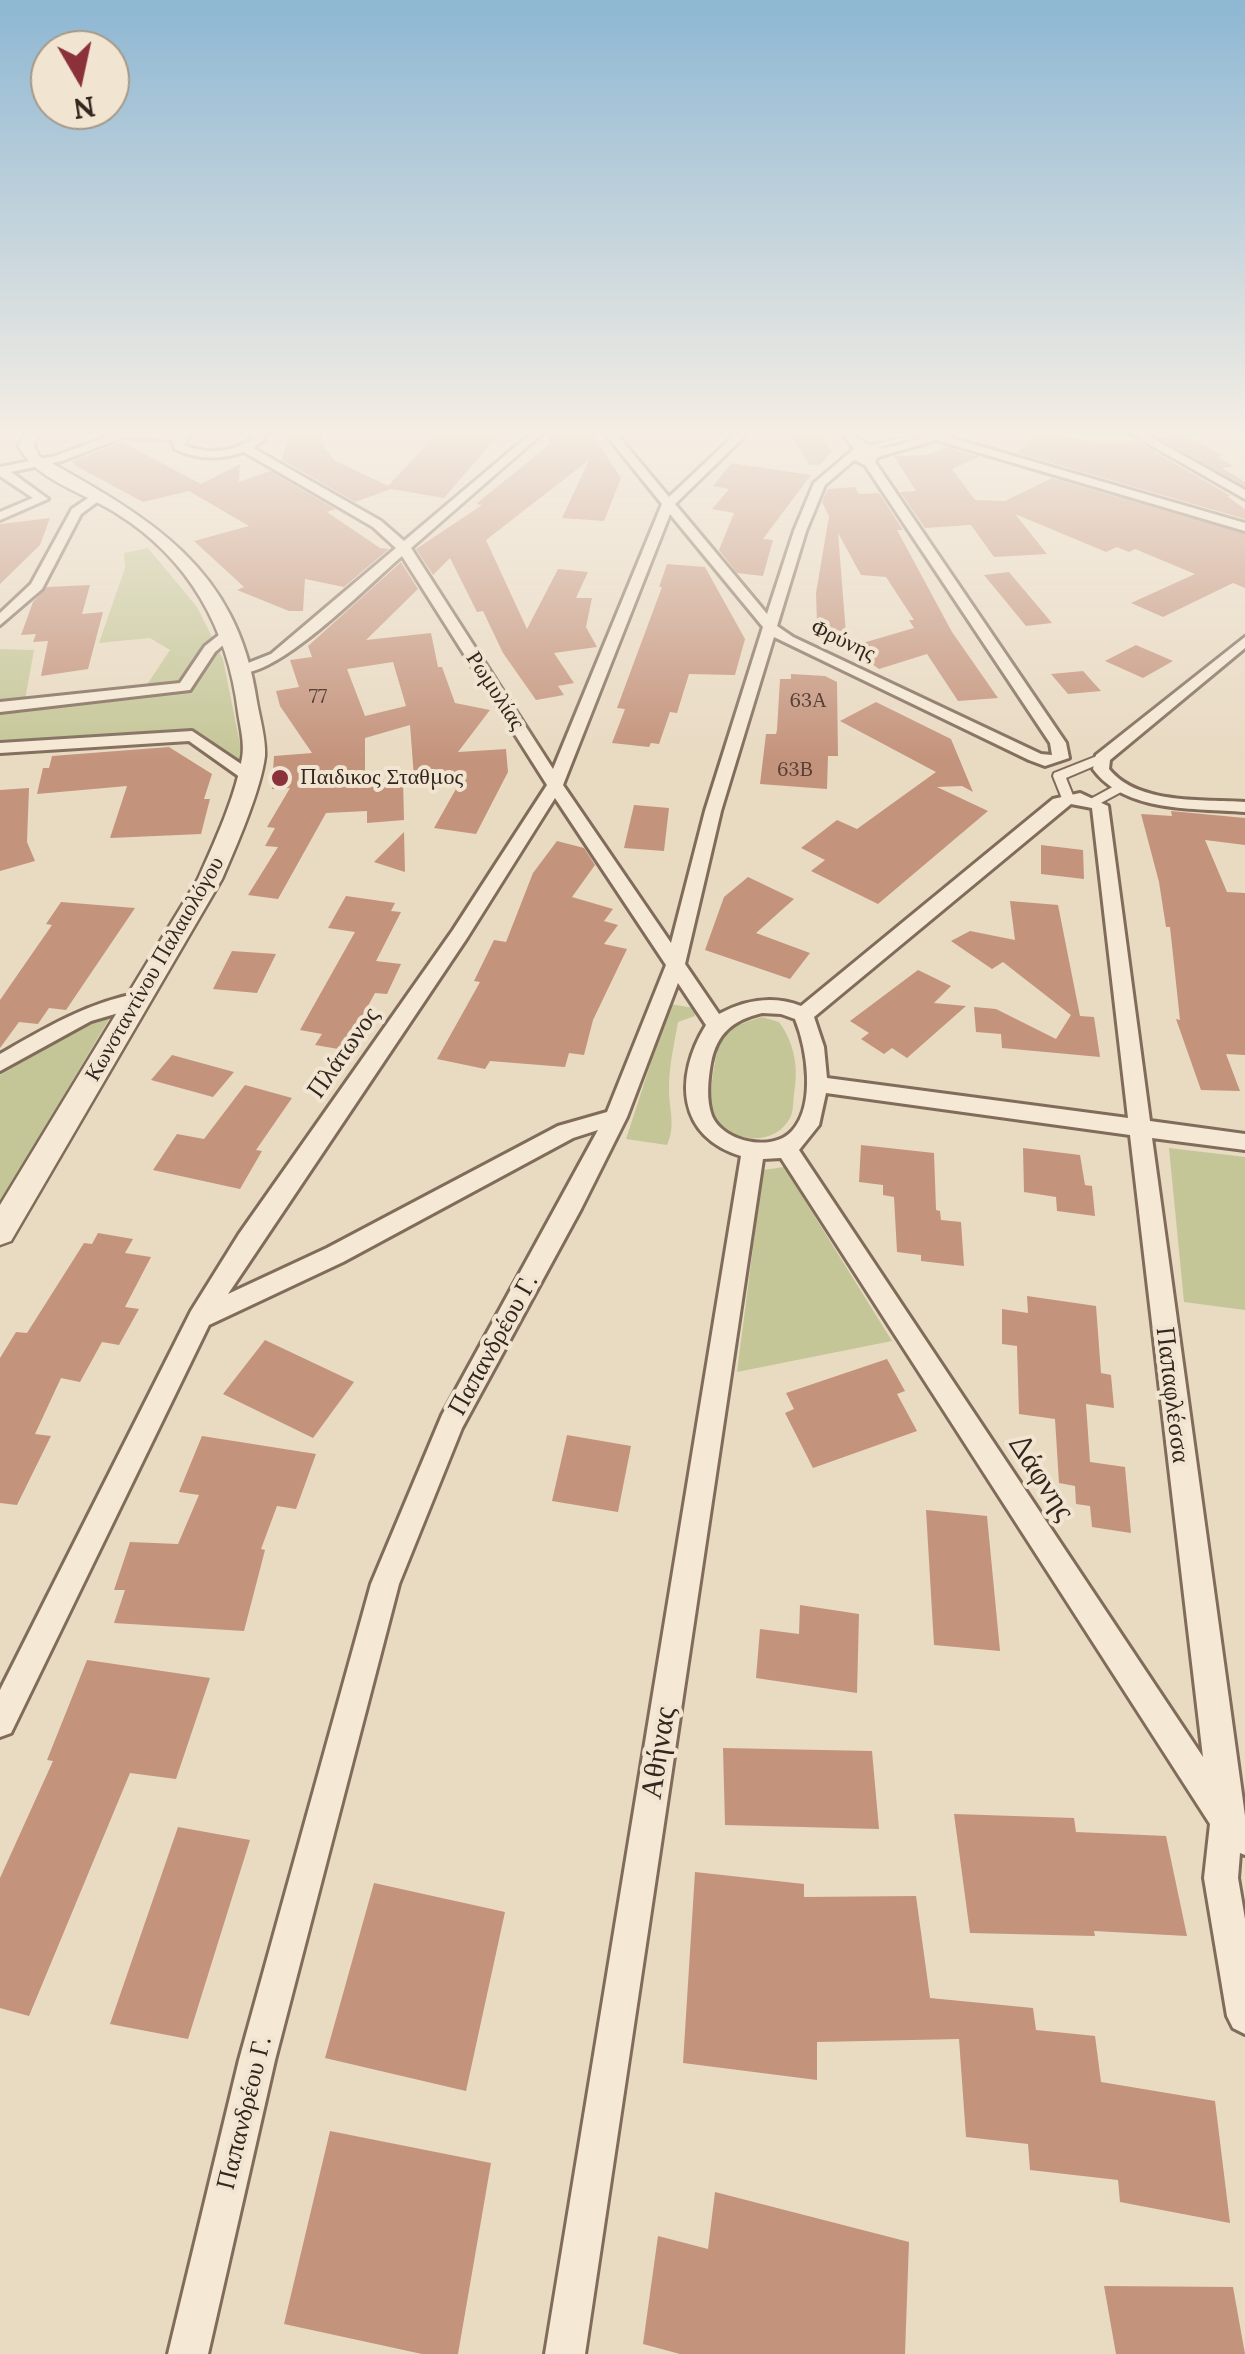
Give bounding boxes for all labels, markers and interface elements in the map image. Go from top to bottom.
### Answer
north arrow [30,30,130,130]
text: N [71,88,98,127]
street label: Φρύνης [807,615,879,667]
street label: Ρωμυλίας [460,647,530,735]
house number: 77 [309,685,327,709]
house number: 63Α [789,689,827,713]
house number: 63Β [777,758,813,782]
place label: Παιδικος Σταθμος [300,765,463,791]
marker: Παιδικος Σταθμος [269,767,291,789]
street label: Κωνσταντίνου Παλαιολόγου [80,852,230,1086]
street label: Πλάτωνος [302,1002,386,1104]
street label: Παπανδρέου Γ. [443,1269,545,1421]
street label: Παπαφλέσσα [1149,1325,1195,1465]
street label: Δάφνης [1000,1428,1082,1528]
street label: Αθήνας [634,1704,684,1802]
street label: Παπανδρέου Γ. [211,2033,279,2193]

